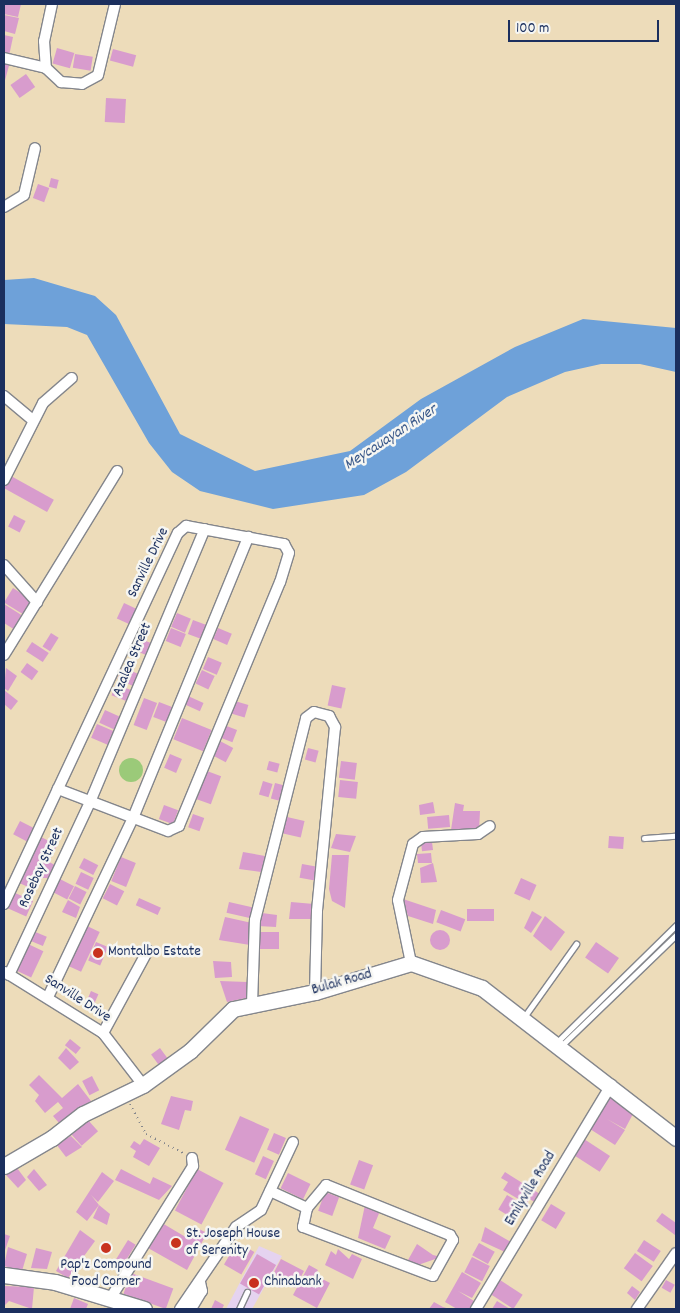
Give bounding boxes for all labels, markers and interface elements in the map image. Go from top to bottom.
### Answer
scale bar [510,10,661,42]
text: 100 m [516,18,549,40]
water label: Meycauayan River [341,401,441,475]
street label: Sanville Drive [124,525,174,601]
street label: Azalea Street [109,621,157,699]
street label: Rosebay Street [16,825,68,911]
place label: Montalbo Estate [108,944,201,962]
marker: Montalbo Estate [92,947,104,959]
street label: Bulak Road [310,966,374,1000]
street label: Sanville Drive [40,971,114,1027]
street label: Emilyville Road [502,1148,560,1230]
place label: St. Joseph House of Serenity [186,1225,280,1260]
marker: St. Joseph House of Serenity [170,1237,182,1249]
marker: Pap'z Compound Food Corner [100,1242,112,1254]
place label: Pap'z Compound Food Corner [60,1256,152,1291]
place label: Chinabank [264,1274,322,1292]
marker: Chinabank [248,1277,260,1289]

